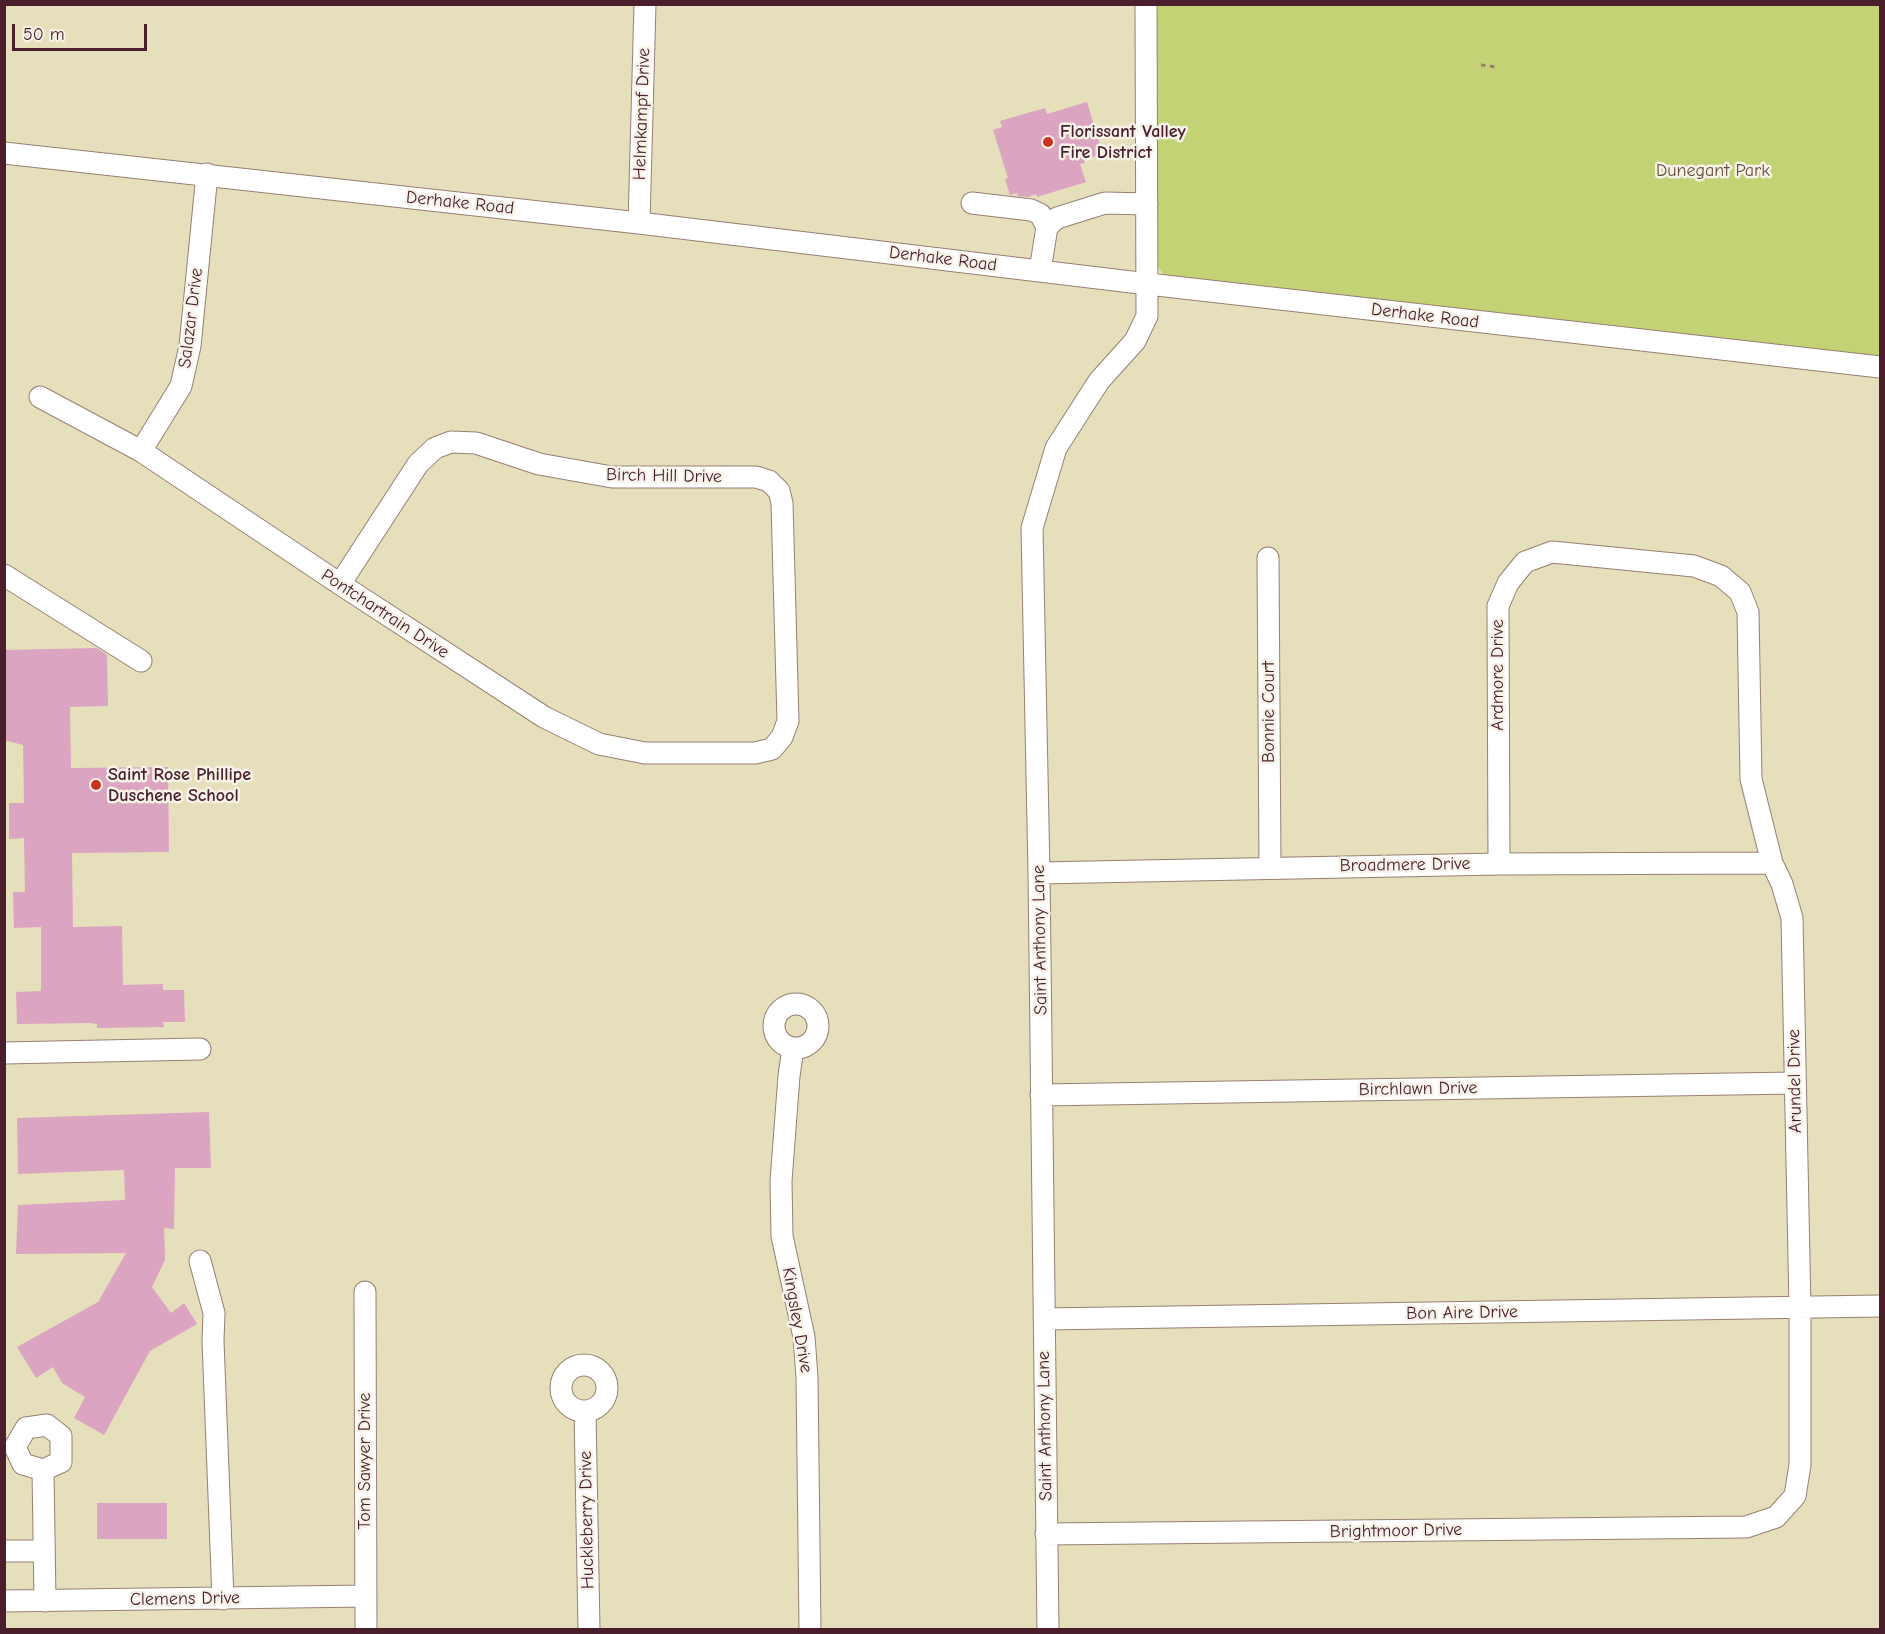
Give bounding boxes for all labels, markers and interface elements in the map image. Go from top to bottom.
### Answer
scale bar [15,12,150,50]
text: 50 m [23,24,65,45]
street label: Helmkampf Drive [629,47,655,181]
place label: Florissant Valley Fire District [1060,121,1186,164]
marker: Florissant Valley Fire District [1041,135,1055,149]
park label: Dunegant Park [1656,160,1770,182]
street label: Derhake Road [405,187,515,219]
street label: Derhake Road [888,242,998,276]
street label: Salazar Drive [174,267,208,369]
street label: Derhake Road [1370,299,1480,333]
street label: Birch Hill Drive [606,464,722,488]
street label: Pontchartrain Drive [317,565,453,663]
street label: Ardmore Drive [1487,619,1509,731]
street label: Bonnie Court [1258,661,1280,763]
place label: Saint Rose Phillipe Duschene School [108,764,251,806]
marker: Saint Rose Phillipe Duschene School [89,778,103,792]
street label: Broadmere Drive [1339,853,1471,877]
street label: Saint Anthony Lane [1028,865,1052,1015]
street label: Arundel Drive [1783,1029,1807,1133]
street label: Birchlawn Drive [1358,1077,1478,1101]
street label: Kingsley Drive [777,1265,817,1375]
street label: Bon Aire Drive [1406,1301,1518,1325]
street label: Saint Anthony Lane [1033,1351,1057,1501]
street label: Tom Sawyer Drive [354,1393,376,1529]
street label: Huckleberry Drive [575,1451,599,1589]
street label: Brightmoor Drive [1330,1519,1462,1543]
street label: Clemens Drive [130,1587,240,1611]

